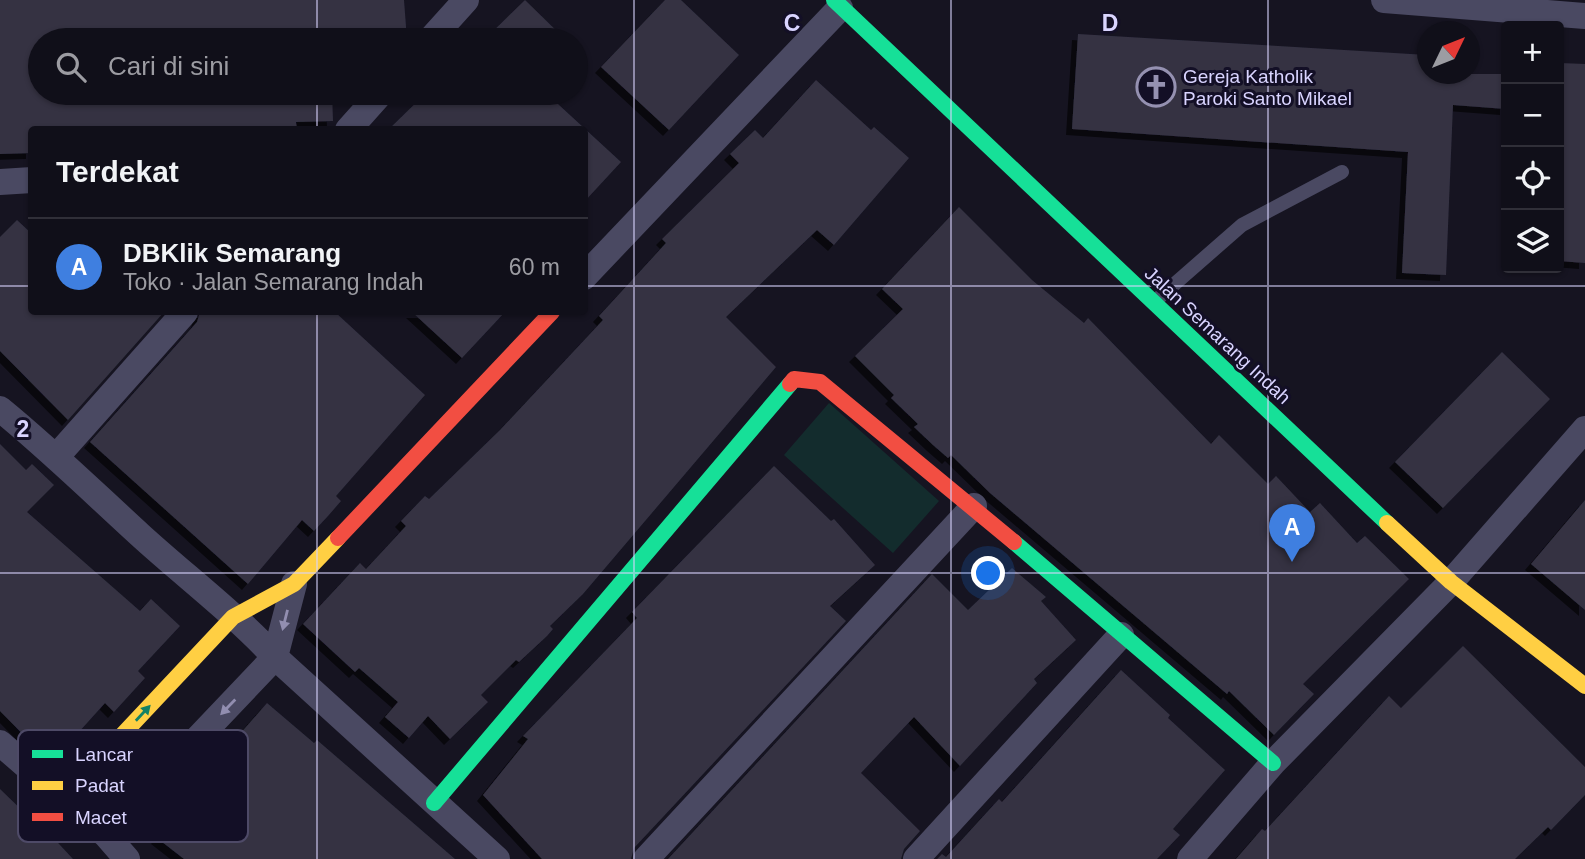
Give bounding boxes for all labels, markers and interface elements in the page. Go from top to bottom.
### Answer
text: C [784,10,800,36]
text: D [1102,10,1118,36]
north arrow [1417,21,1480,84]
map controls [1501,21,1564,273]
button: + [1501,21,1564,84]
search box [28,28,588,105]
icon: search [52,48,90,86]
text: Cari di sini [108,51,229,81]
church icon: Gereja Katholik Paroki Santo Mikael [1135,66,1177,108]
place label: Gereja Katholik Paroki Santo Mikael [1183,66,1352,109]
button: − [1501,84,1564,147]
button: locate [1501,147,1564,210]
text: Terdekat [56,155,179,188]
button: layers [1501,210,1564,273]
text: DBKlik Semarang [123,238,341,268]
text: A [71,254,87,280]
text: 60 m [509,254,560,280]
street label: Jalan Semarang Indah [1141,262,1295,408]
text: Toko · Jalan Semarang Indah [123,269,423,295]
text: 2 [17,416,29,442]
pin: A [1269,504,1315,562]
your location [971,556,1005,590]
one-way arrow [279,610,290,632]
one-way arrow [221,698,237,715]
one-way arrow [135,705,151,722]
legend [18,730,248,842]
text: Lancar [75,744,134,765]
text: Padat [75,775,125,796]
text: Macet [75,807,127,828]

